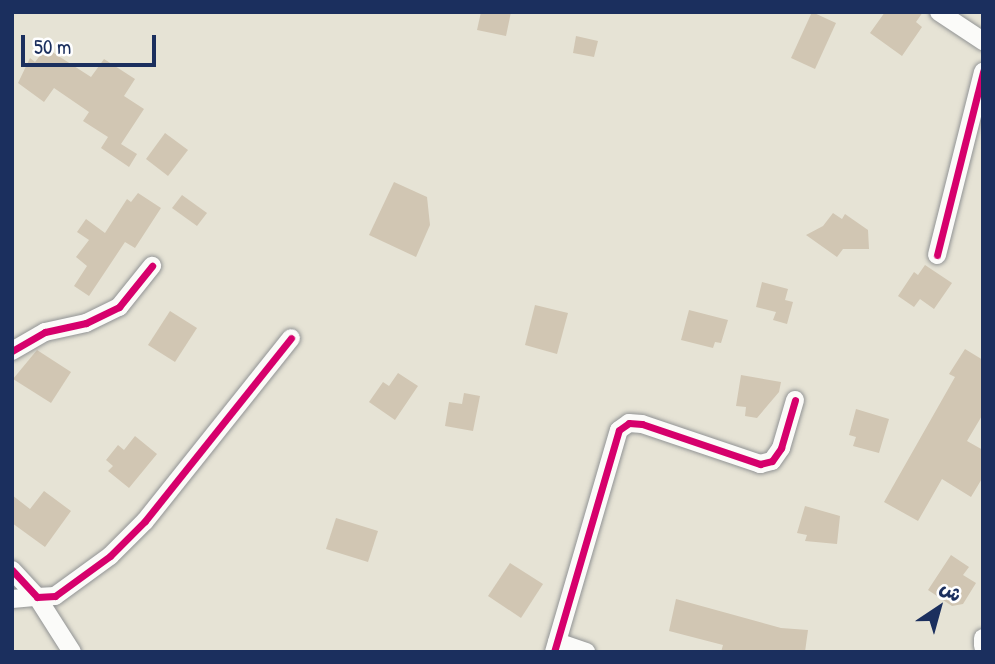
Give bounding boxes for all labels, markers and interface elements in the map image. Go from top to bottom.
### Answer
scale bar [24,21,159,65]
text: 50 m [34,32,71,61]
north arrow [904,573,974,643]
text: ش [935,574,967,608]

